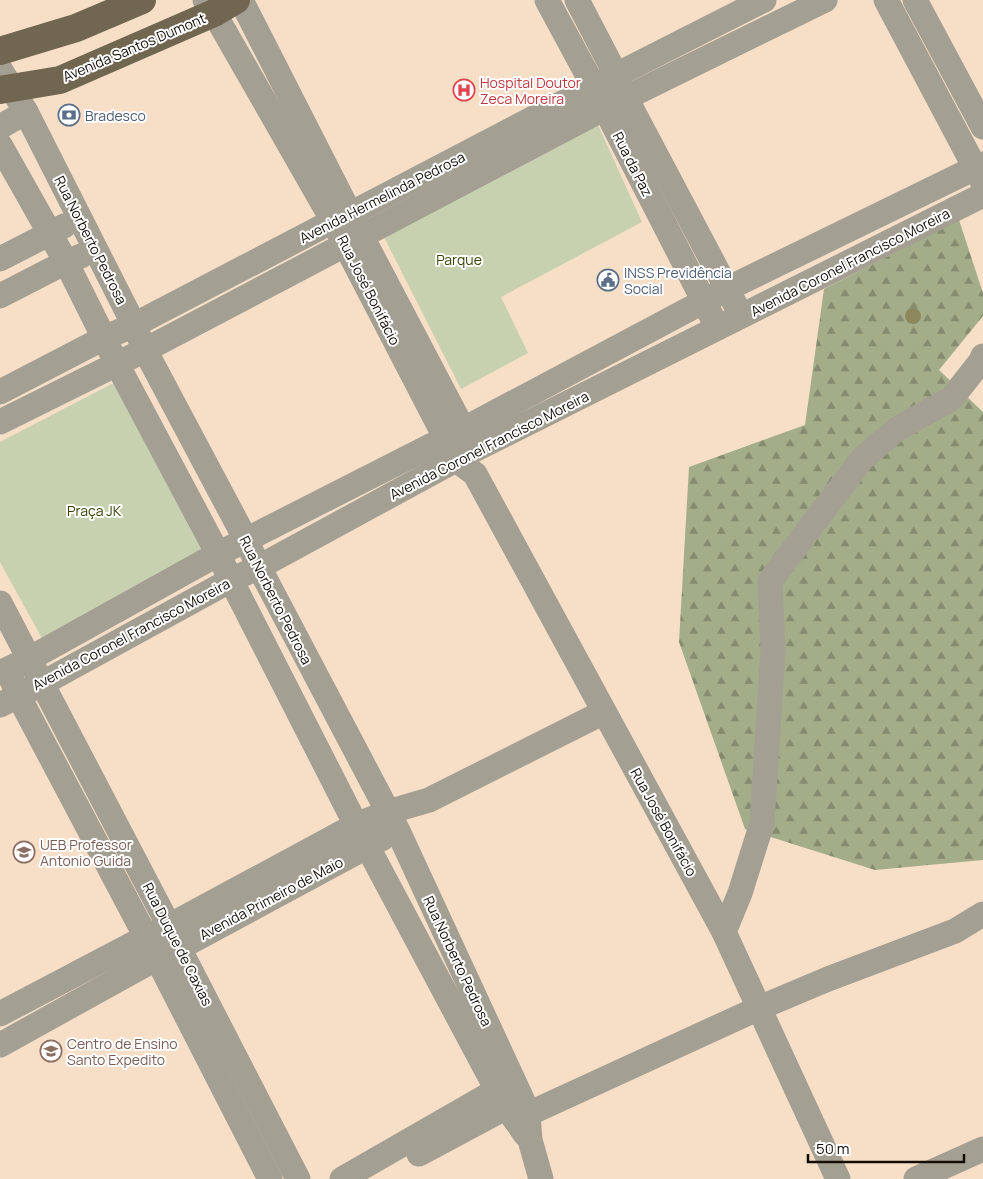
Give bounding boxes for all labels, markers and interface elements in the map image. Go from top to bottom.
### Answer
street label: Avenida Santos Dumont [60,8,209,86]
place label: Hospital Doutor Zeca Moreira [480,73,581,108]
hospital icon: Hospital Doutor Zeca Moreira [452,78,476,102]
bank icon: Bradesco [57,103,81,127]
place label: Bradesco [85,106,146,125]
street label: Rua da Paz [609,129,657,199]
street label: Avenida Hermelinda Pedrosa [296,147,468,247]
street label: Rua Norberto Pedrosa [50,173,132,307]
street label: Avenida Coronel Francisco Moreira [747,203,953,321]
street label: Rua José Bonifácio [333,232,405,348]
park label: Parque [436,250,482,269]
place label: INSS Previdência Social [624,263,732,298]
public building icon: INSS Previdência Social [596,268,620,292]
street label: Avenida Coronel Francisco Moreira [386,386,592,504]
park label: Praça JK [67,501,122,520]
street label: Rua Norberto Pedrosa [235,533,317,667]
street label: Avenida Coronel Francisco Moreira [29,574,233,694]
street label: Rua José Bonifácio [626,765,702,879]
place label: UEB Professor Antonio Guida [40,835,132,870]
school or university icon: UEB Professor Antonio Guida [12,840,36,864]
street label: Avenida Primeiro de Maio [196,852,346,944]
street label: Rua Duque de Caxias [139,879,217,1009]
street label: Rua Norberto Pedrosa [419,893,497,1029]
place label: Centro de Ensino Santo Expedito [67,1034,178,1069]
school or university icon: Centro de Ensino Santo Expedito [39,1039,63,1063]
scale bar [808,1132,964,1164]
text: 50 m [816,1138,850,1159]

